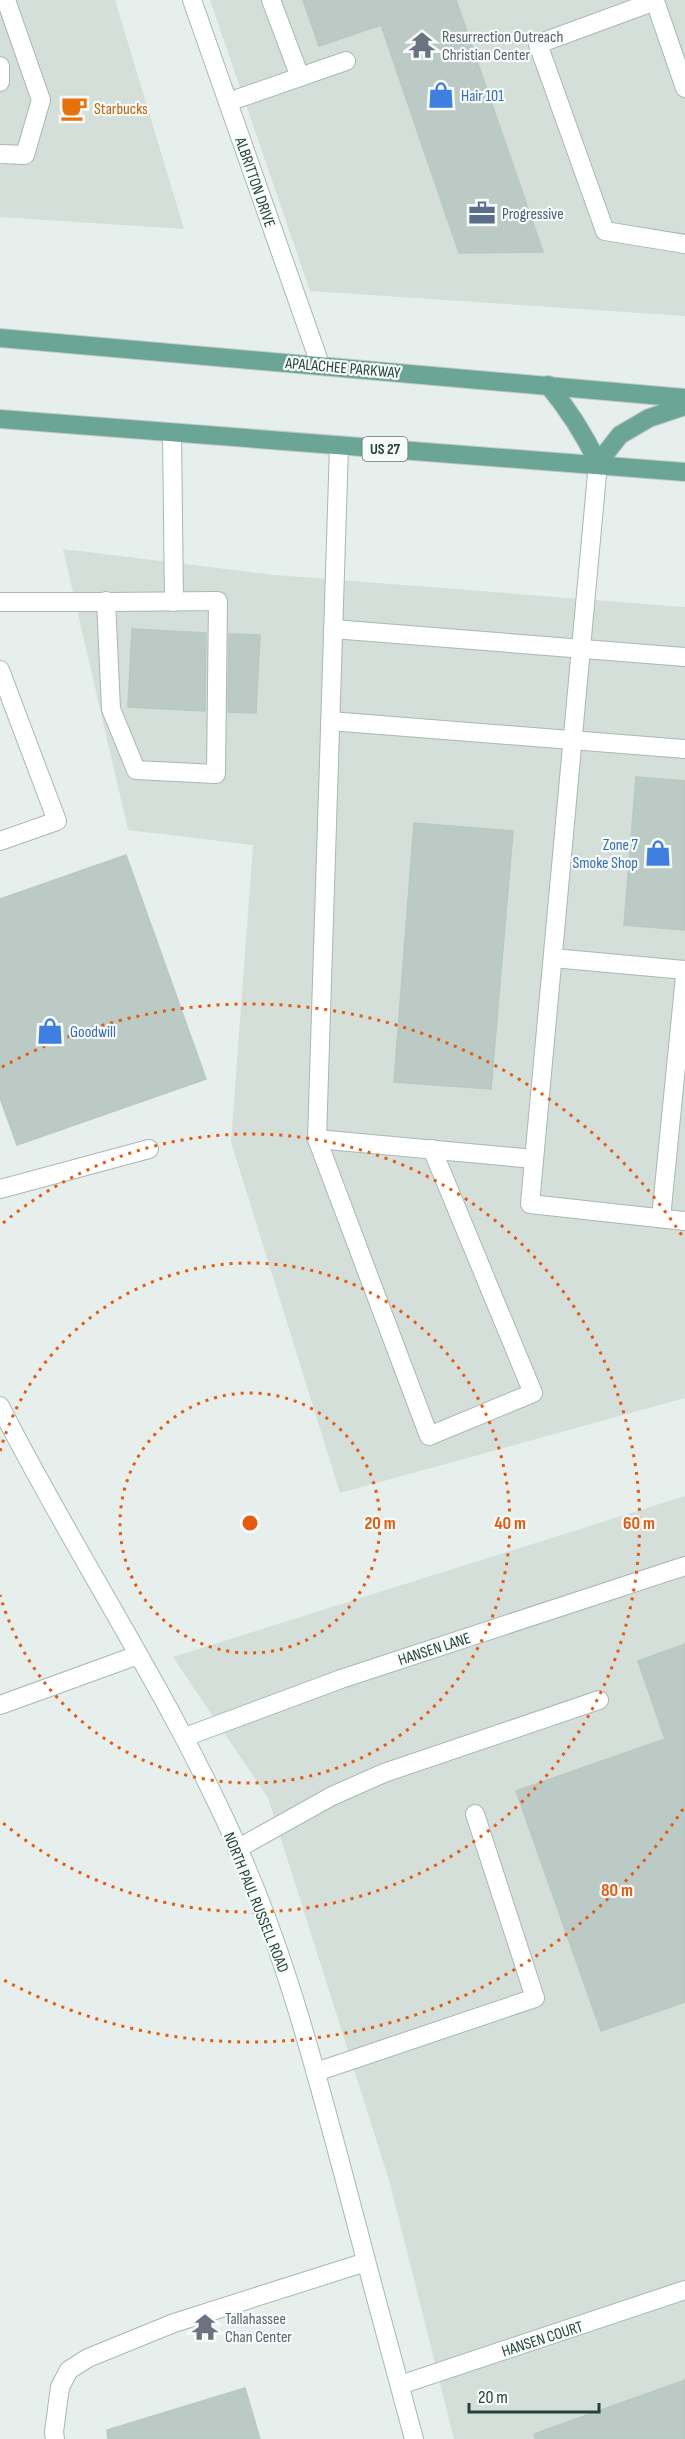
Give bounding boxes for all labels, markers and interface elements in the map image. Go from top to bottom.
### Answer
place label: Resurrection Outreach Christian Center [442,28,563,65]
temple icon: Resurrection Outreach Christian Center [407,30,437,60]
shop icon: Hair 101 [426,80,456,110]
place label: Hair 101 [461,87,504,106]
cafe icon: Starbucks [59,93,89,123]
place label: Starbucks [94,100,148,119]
street label: ALBRITTON DRIVE [230,134,279,230]
office icon: Progressive [467,198,497,228]
place label: Progressive [502,205,564,224]
street label: APALACHEE PARKWAY [284,354,402,383]
road number: US 27 [362,437,408,461]
place label: Zone 7 Smoke Shop [572,836,639,873]
shop icon: Zone 7 Smoke Shop [643,838,673,868]
shop icon: Goodwill [35,1016,65,1046]
place label: Goodwill [70,1023,116,1042]
centre of rings [240,1513,260,1533]
text: 20 m [364,1513,396,1534]
text: 40 m [494,1513,526,1534]
text: 60 m [623,1513,655,1534]
street label: HANSEN LANE [396,1629,473,1670]
street label: NORTH PAUL RUSSELL ROAD [219,1830,292,1975]
text: 80 m [601,1880,633,1901]
place label: Tallahassee Chan Center [225,2310,292,2347]
temple icon: Tallahassee Chan Center [190,2312,220,2342]
street label: HANSEN COURT [499,2317,586,2362]
scale bar [469,2376,600,2414]
text: 20 m [478,2387,508,2408]

